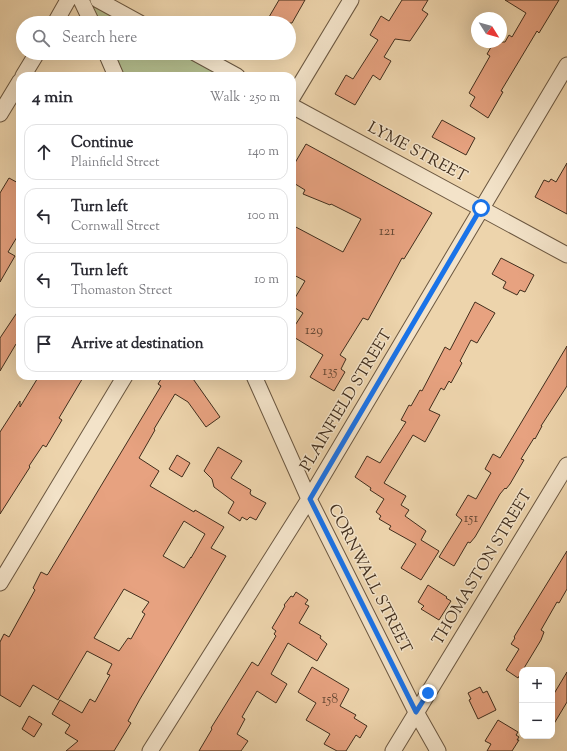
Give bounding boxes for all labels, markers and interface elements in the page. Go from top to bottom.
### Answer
north arrow [471,12,507,48]
search box [16,16,296,60]
icon: search [30,27,52,49]
text: Search here [62,28,137,49]
text: 4 min [32,86,73,110]
text: Walk · 250 m [210,89,280,107]
street label: LYME STREET [363,117,471,189]
text: Continue [71,133,133,154]
icon: ahead [33,141,55,163]
text: 140 m [248,143,279,161]
text: Plainfield Street [71,154,160,172]
text: Turn left [71,197,128,218]
route start [472,199,490,217]
icon: left [33,205,55,227]
text: 100 m [247,207,279,225]
text: Cornwall Street [71,218,160,236]
house number: 121 [379,222,395,242]
text: Turn left [71,261,128,282]
icon: left [33,269,55,291]
text: 10 m [254,271,279,289]
text: Thomaston Street [71,282,172,300]
house number: 129 [305,321,323,341]
street label: PLAINFIELD STREET [295,326,399,476]
icon: arrive [33,333,55,355]
text: Arrive at destination [71,334,204,355]
house number: 135 [322,362,338,382]
street label: THOMASTON STREET [427,486,539,650]
street label: CORNWALL STREET [321,500,417,658]
house number: 151 [464,509,478,529]
map controls [519,667,555,739]
button: + [519,667,555,703]
route end [419,684,437,702]
house number: 158 [322,690,338,710]
button: − [519,703,555,739]

